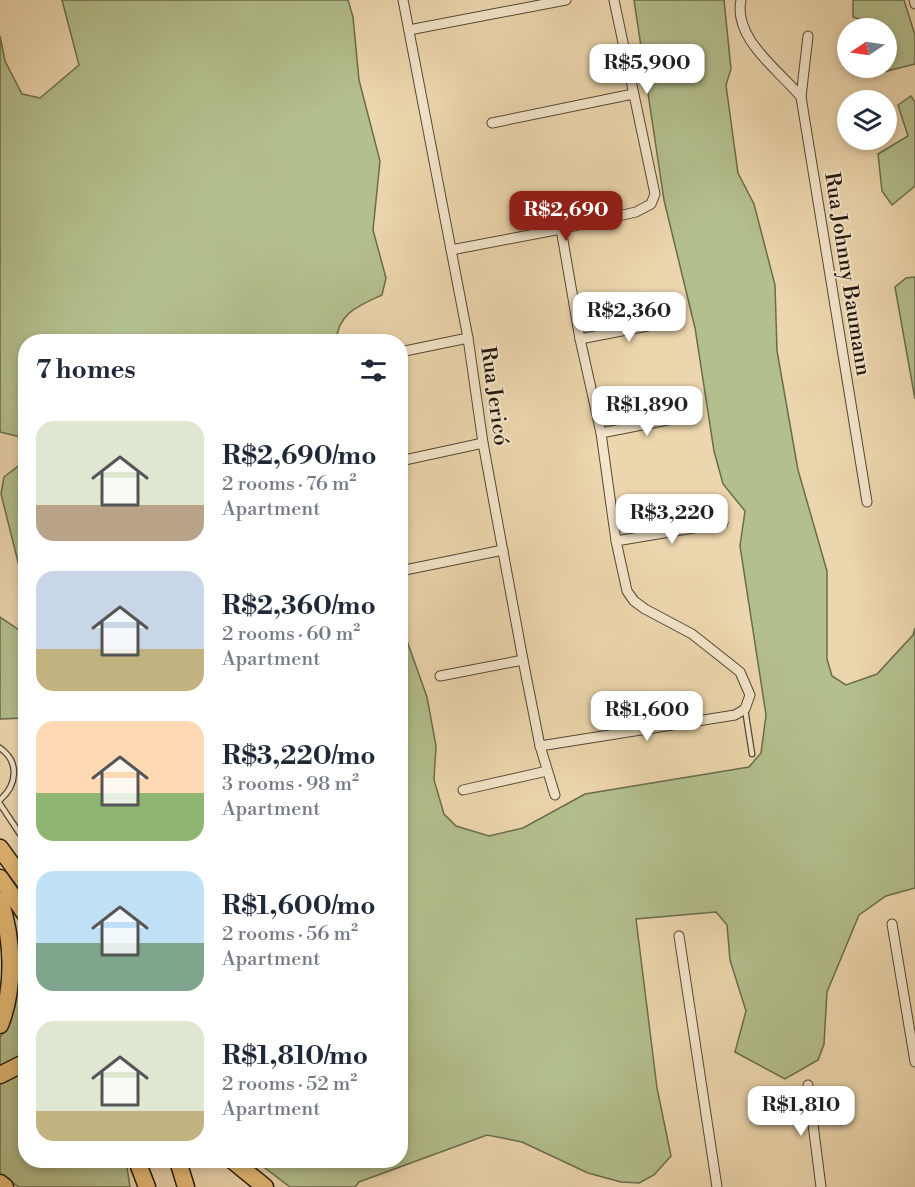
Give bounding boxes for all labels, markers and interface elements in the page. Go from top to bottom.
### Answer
north arrow [837,18,897,78]
map controls [837,18,897,150]
pin: R$5,900 [592,44,702,95]
text: R$5,900 [604,51,690,76]
button: layers [837,90,897,150]
street label: Rua Johnny Baumann [818,171,876,378]
pin: R$2,690 [511,191,621,242]
text: R$2,690 [523,198,609,223]
pin: R$2,360 [574,292,684,343]
text: R$2,360 [587,299,671,324]
street label: Rua Jericó [474,345,514,447]
text: 7 homes [36,354,136,386]
icon: filters [357,354,390,387]
pin: R$1,890 [592,386,702,437]
text: R$1,890 [606,393,688,418]
text: R$2,690/mo [222,440,377,472]
icon: home [84,445,156,517]
text: 2 rooms · 76 m² [222,472,356,497]
pin: R$3,220 [617,494,727,545]
text: Apartment [222,497,320,522]
text: R$3,220 [630,501,714,526]
text: R$2,360/mo [222,590,376,622]
icon: home [84,595,156,667]
text: 2 rooms · 60 m² [222,622,360,647]
text: Apartment [222,647,320,672]
pin: R$1,600 [592,691,702,742]
text: R$1,600 [605,698,689,723]
text: R$3,220/mo [222,740,376,772]
icon: home [84,745,156,817]
text: 3 rooms · 98 m² [222,772,359,797]
text: Apartment [222,797,320,822]
text: R$1,600/mo [222,890,376,922]
icon: home [84,895,156,967]
text: 2 rooms · 56 m² [222,922,358,947]
text: Apartment [222,947,320,972]
text: R$1,810/mo [222,1040,368,1072]
icon: home [84,1045,156,1117]
text: 2 rooms · 52 m² [222,1072,357,1097]
pin: R$1,810 [746,1086,856,1137]
text: R$1,810 [762,1093,840,1118]
text: Apartment [222,1097,320,1122]

